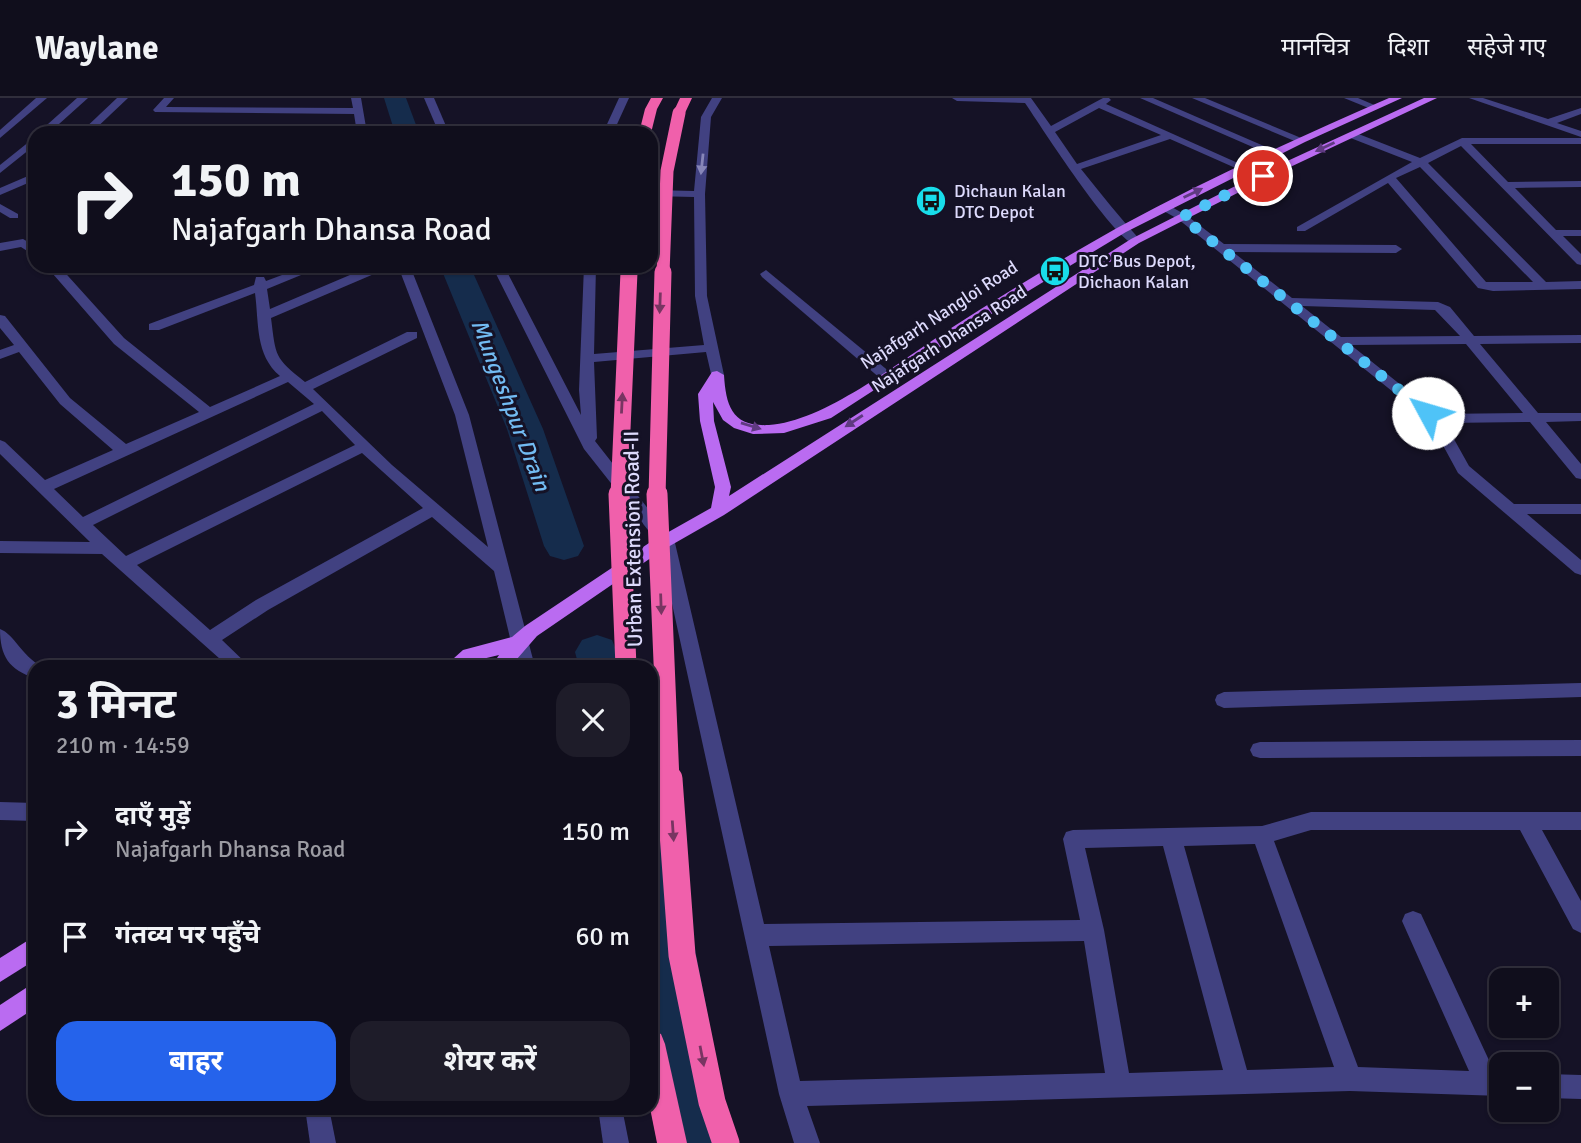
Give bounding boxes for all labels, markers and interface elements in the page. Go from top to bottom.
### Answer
text: Waylane [35,28,159,69]
text: मानचित्र [1281,32,1350,62]
text: दिशा [1388,32,1429,62]
text: सहेजे गए [1467,32,1546,62]
one-way arrow [1315,142,1335,153]
pin [1233,146,1293,206]
text: 150 m [171,150,301,210]
one-way arrow [696,153,707,175]
icon: right [56,154,147,245]
icon: arrive [1244,157,1282,195]
place label: Dichaun Kalan DTC Depot [954,180,1066,223]
bus stop icon: Dichaun Kalan DTC Depot [914,184,948,218]
one-way arrow [1183,187,1203,199]
text: Najafgarh Dhansa Road [171,210,492,249]
place label: DTC Bus Depot, Dichaon Kalan [1078,250,1196,293]
bus stop icon: DTC Bus Depot, Dichaon Kalan [1038,254,1072,288]
street label: Najafgarh Nangloi Road [856,256,1022,374]
street label: Najafgarh Dhansa Road [867,281,1031,397]
one-way arrow [655,292,666,314]
water label: Mungeshpur Drain [464,315,557,497]
position arrow [1391,376,1465,450]
one-way arrow [616,391,627,413]
one-way arrow [844,414,863,427]
one-way arrow [741,422,762,432]
street label: Urban Extension Road-II [618,430,648,648]
one-way arrow [656,593,667,615]
text: 3 मिनट [56,679,176,730]
button: close [556,683,630,757]
text: 210 m · 14:59 [56,731,190,760]
text: दाएँ मुड़ें [115,800,191,832]
icon: right [56,813,94,851]
text: 150 m [561,816,630,848]
one-way arrow [668,820,679,842]
text: Najafgarh Dhansa Road [115,835,345,864]
icon: arrive [56,918,94,956]
text: गंतव्य पर पहुँचे [115,919,260,951]
text: 60 m [575,921,630,953]
map controls [1489,968,1559,1122]
button: + [1489,968,1559,1038]
button: बाहर [56,1021,336,1101]
button: शेयर करें [350,1021,630,1101]
one-way arrow [697,1045,708,1067]
button: − [1489,1052,1559,1122]

